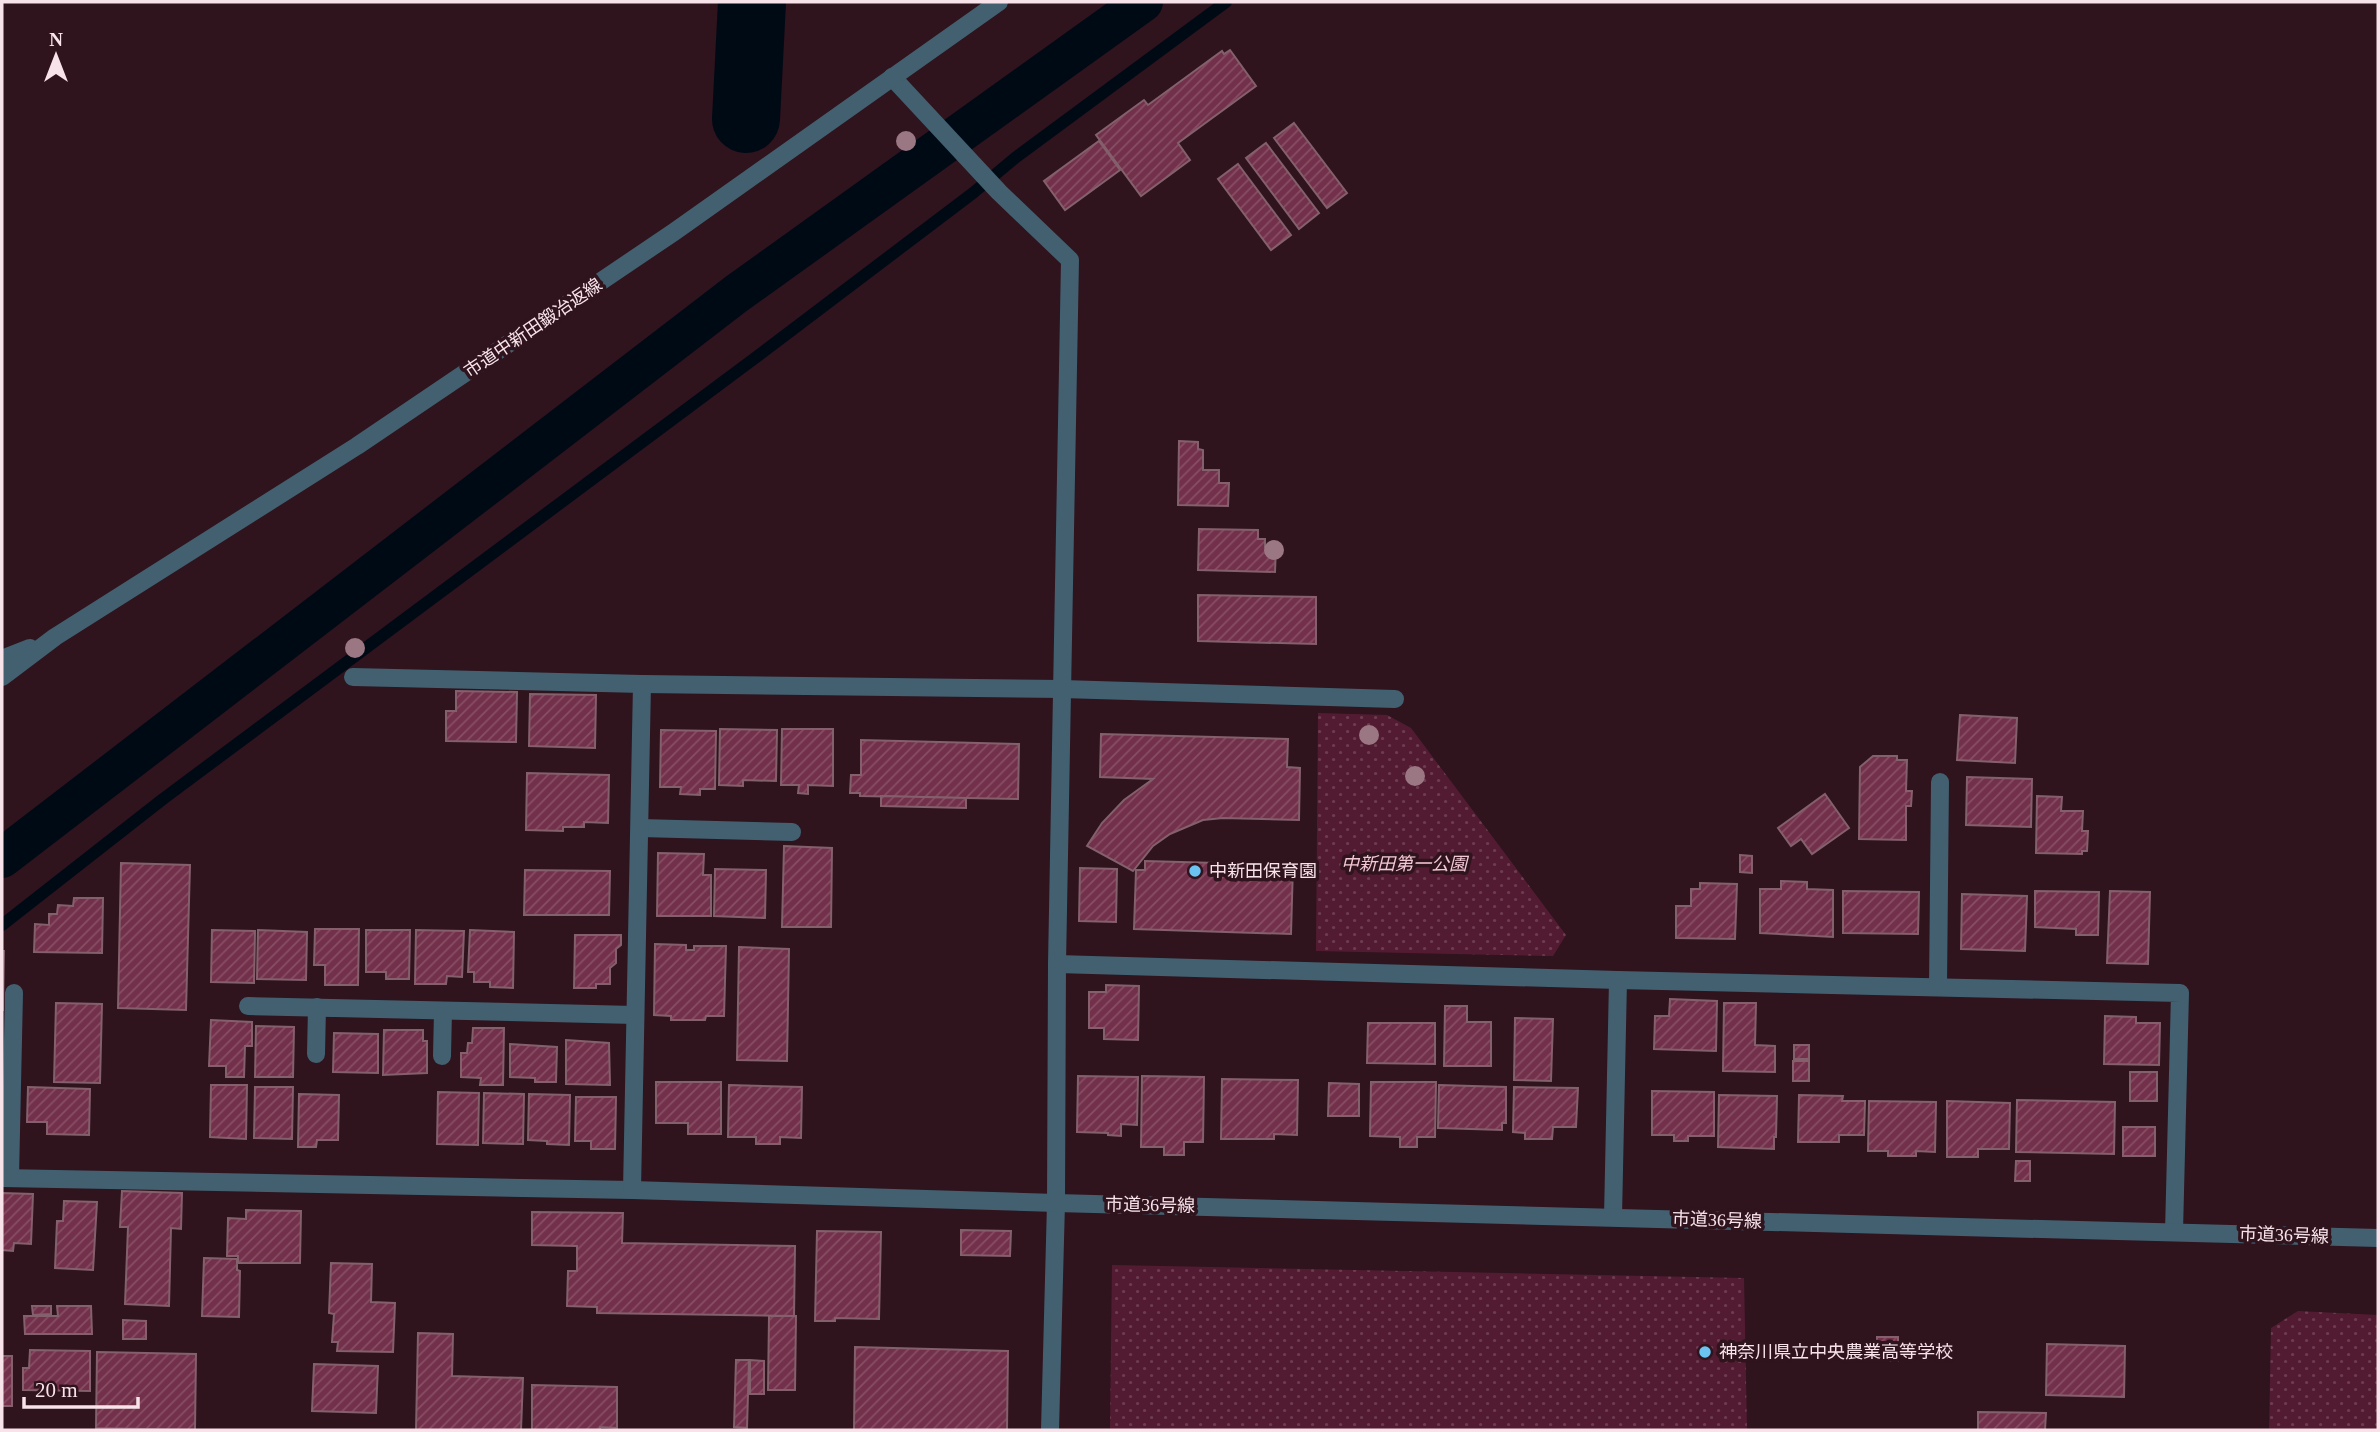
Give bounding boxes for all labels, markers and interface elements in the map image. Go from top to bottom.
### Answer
north arrow [21,21,91,91]
text: N [49,29,63,50]
street label: 市道中新田鍛冶返線 [460,274,606,382]
park label: 中新田第一公園 [1341,854,1470,874]
place label: 中新田保育園 [1209,861,1317,881]
marker: 中新田保育園 [1187,863,1203,879]
street label: 市道36号線 [1105,1194,1195,1216]
street label: 市道36号線 [1672,1208,1762,1232]
street label: 市道36号線 [2239,1223,2329,1247]
place label: 神奈川県立中央農業高等学校 [1719,1342,1953,1362]
marker: 神奈川県立中央農業高等学校 [1697,1344,1713,1360]
scale bar [24,1366,138,1410]
text: 20 m [35,1378,78,1402]

